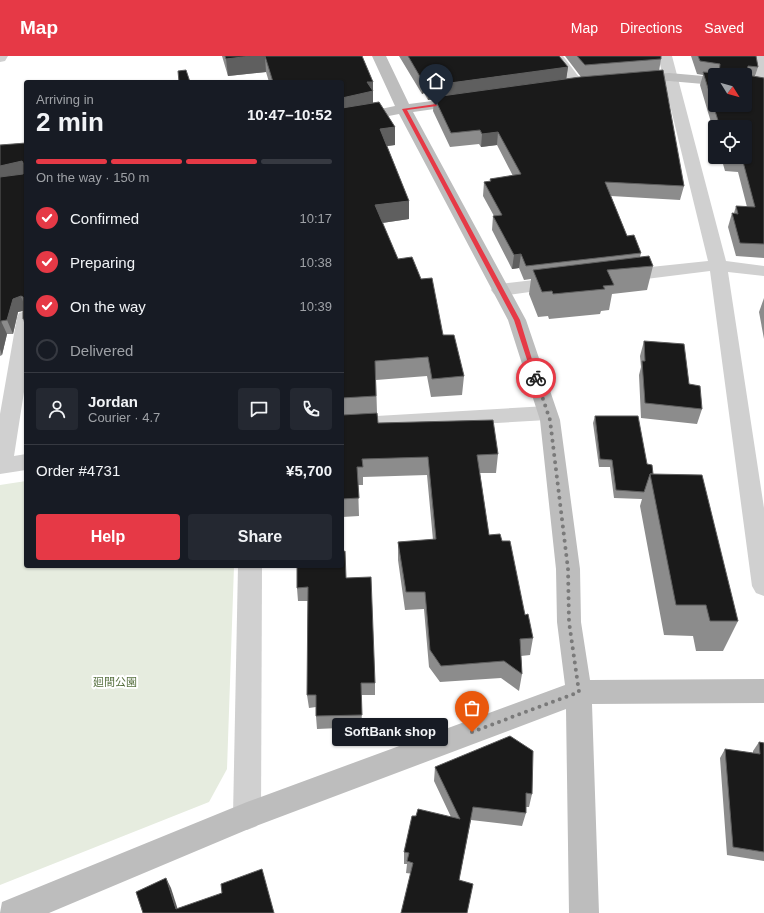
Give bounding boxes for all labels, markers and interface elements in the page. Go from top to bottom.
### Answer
text: Map [20,17,58,38]
text: Map [571,20,598,36]
text: Directions [620,20,682,36]
text: Saved [704,20,744,36]
pin [419,64,453,105]
north arrow [708,68,752,112]
map controls [708,68,752,164]
icon: home [425,70,447,92]
text: Arriving in [36,92,94,107]
text: 10:47–10:52 [247,106,332,123]
text: 2 min [36,107,104,137]
button: locate [708,120,752,164]
text: On the way · 150 m [36,170,149,185]
icon: check [36,207,58,229]
text: Confirmed [70,210,139,227]
text: 10:17 [299,211,332,226]
icon: check [36,251,58,273]
text: Preparing [70,254,135,271]
text: 10:38 [299,255,332,270]
icon: check [36,295,58,317]
text: On the way [70,298,146,315]
text: 10:39 [299,299,332,314]
text: Delivered [70,342,133,359]
courier [516,358,556,398]
icon: bike [525,367,547,389]
button: person [36,388,78,430]
button: chat [238,388,280,430]
button: phone [290,388,332,430]
text: Jordan [88,393,138,410]
text: Courier · 4.7 [88,410,160,425]
text: Order #4731 [36,462,120,479]
text: ¥5,700 [286,462,332,479]
button: Help [36,514,180,560]
button: Share [188,514,332,560]
park label: 廻間公園 [93,676,137,688]
pin [455,691,489,732]
icon: bag [461,697,483,719]
callout: SoftBank shop [332,718,448,746]
text: SoftBank shop [344,724,436,739]

